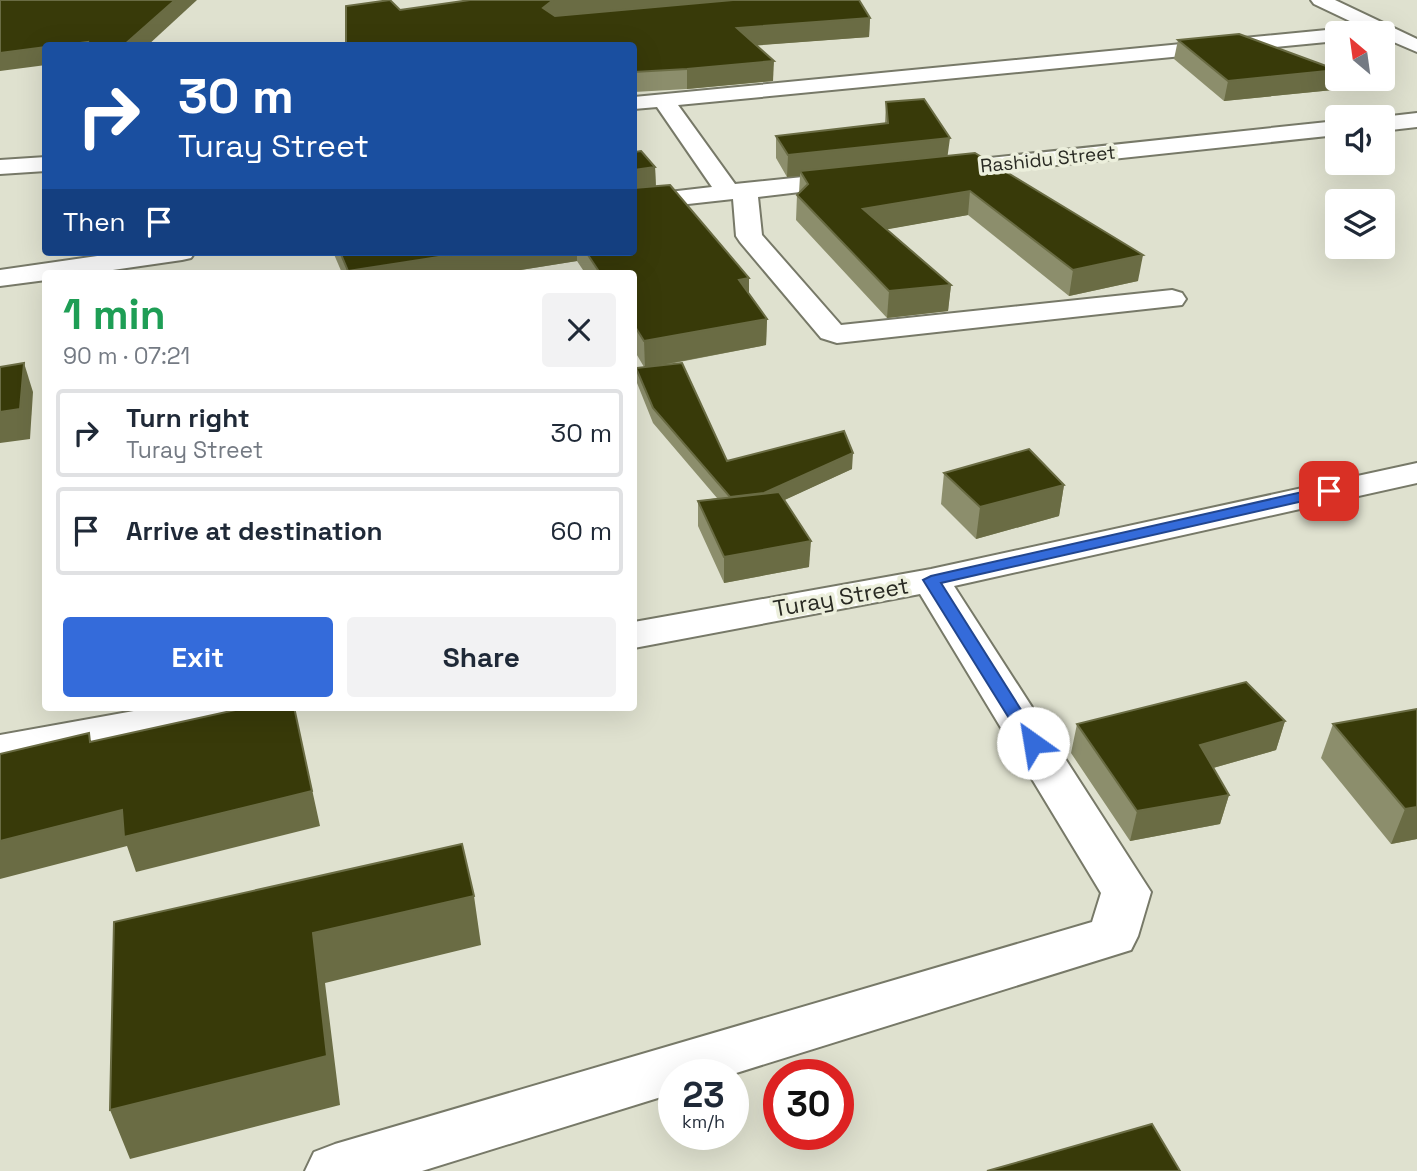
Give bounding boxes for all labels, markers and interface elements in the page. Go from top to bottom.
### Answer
north arrow [1325,21,1395,91]
map controls [1325,21,1395,259]
text: 30 m [178,65,294,127]
icon: right [63,70,154,161]
button: sound [1325,105,1395,175]
text: Turay Street [178,126,369,166]
street label: Rashidu Street [979,139,1117,179]
button: layers [1325,189,1395,259]
icon: arrive [140,203,178,241]
text: Then [63,205,126,239]
text: 1 min [63,288,166,341]
button: close [542,293,616,367]
text: 90 m · 07:21 [63,341,190,371]
text: Turn right [126,401,250,435]
icon: right [67,414,105,452]
text: 30 m [551,416,612,450]
text: Turay Street [126,435,263,465]
pin [1299,461,1359,521]
icon: arrive [1310,472,1348,510]
icon: arrive [67,512,105,550]
text: Arrive at destination [126,514,383,548]
text: 60 m [550,514,612,548]
street label: Turay Street [771,570,911,624]
button: Exit [63,617,333,697]
button: Share [347,617,616,697]
position arrow [996,706,1070,780]
speed limit sign: 30 [763,1059,854,1150]
text: 23 [682,1073,725,1117]
text: km/h [682,1110,725,1133]

